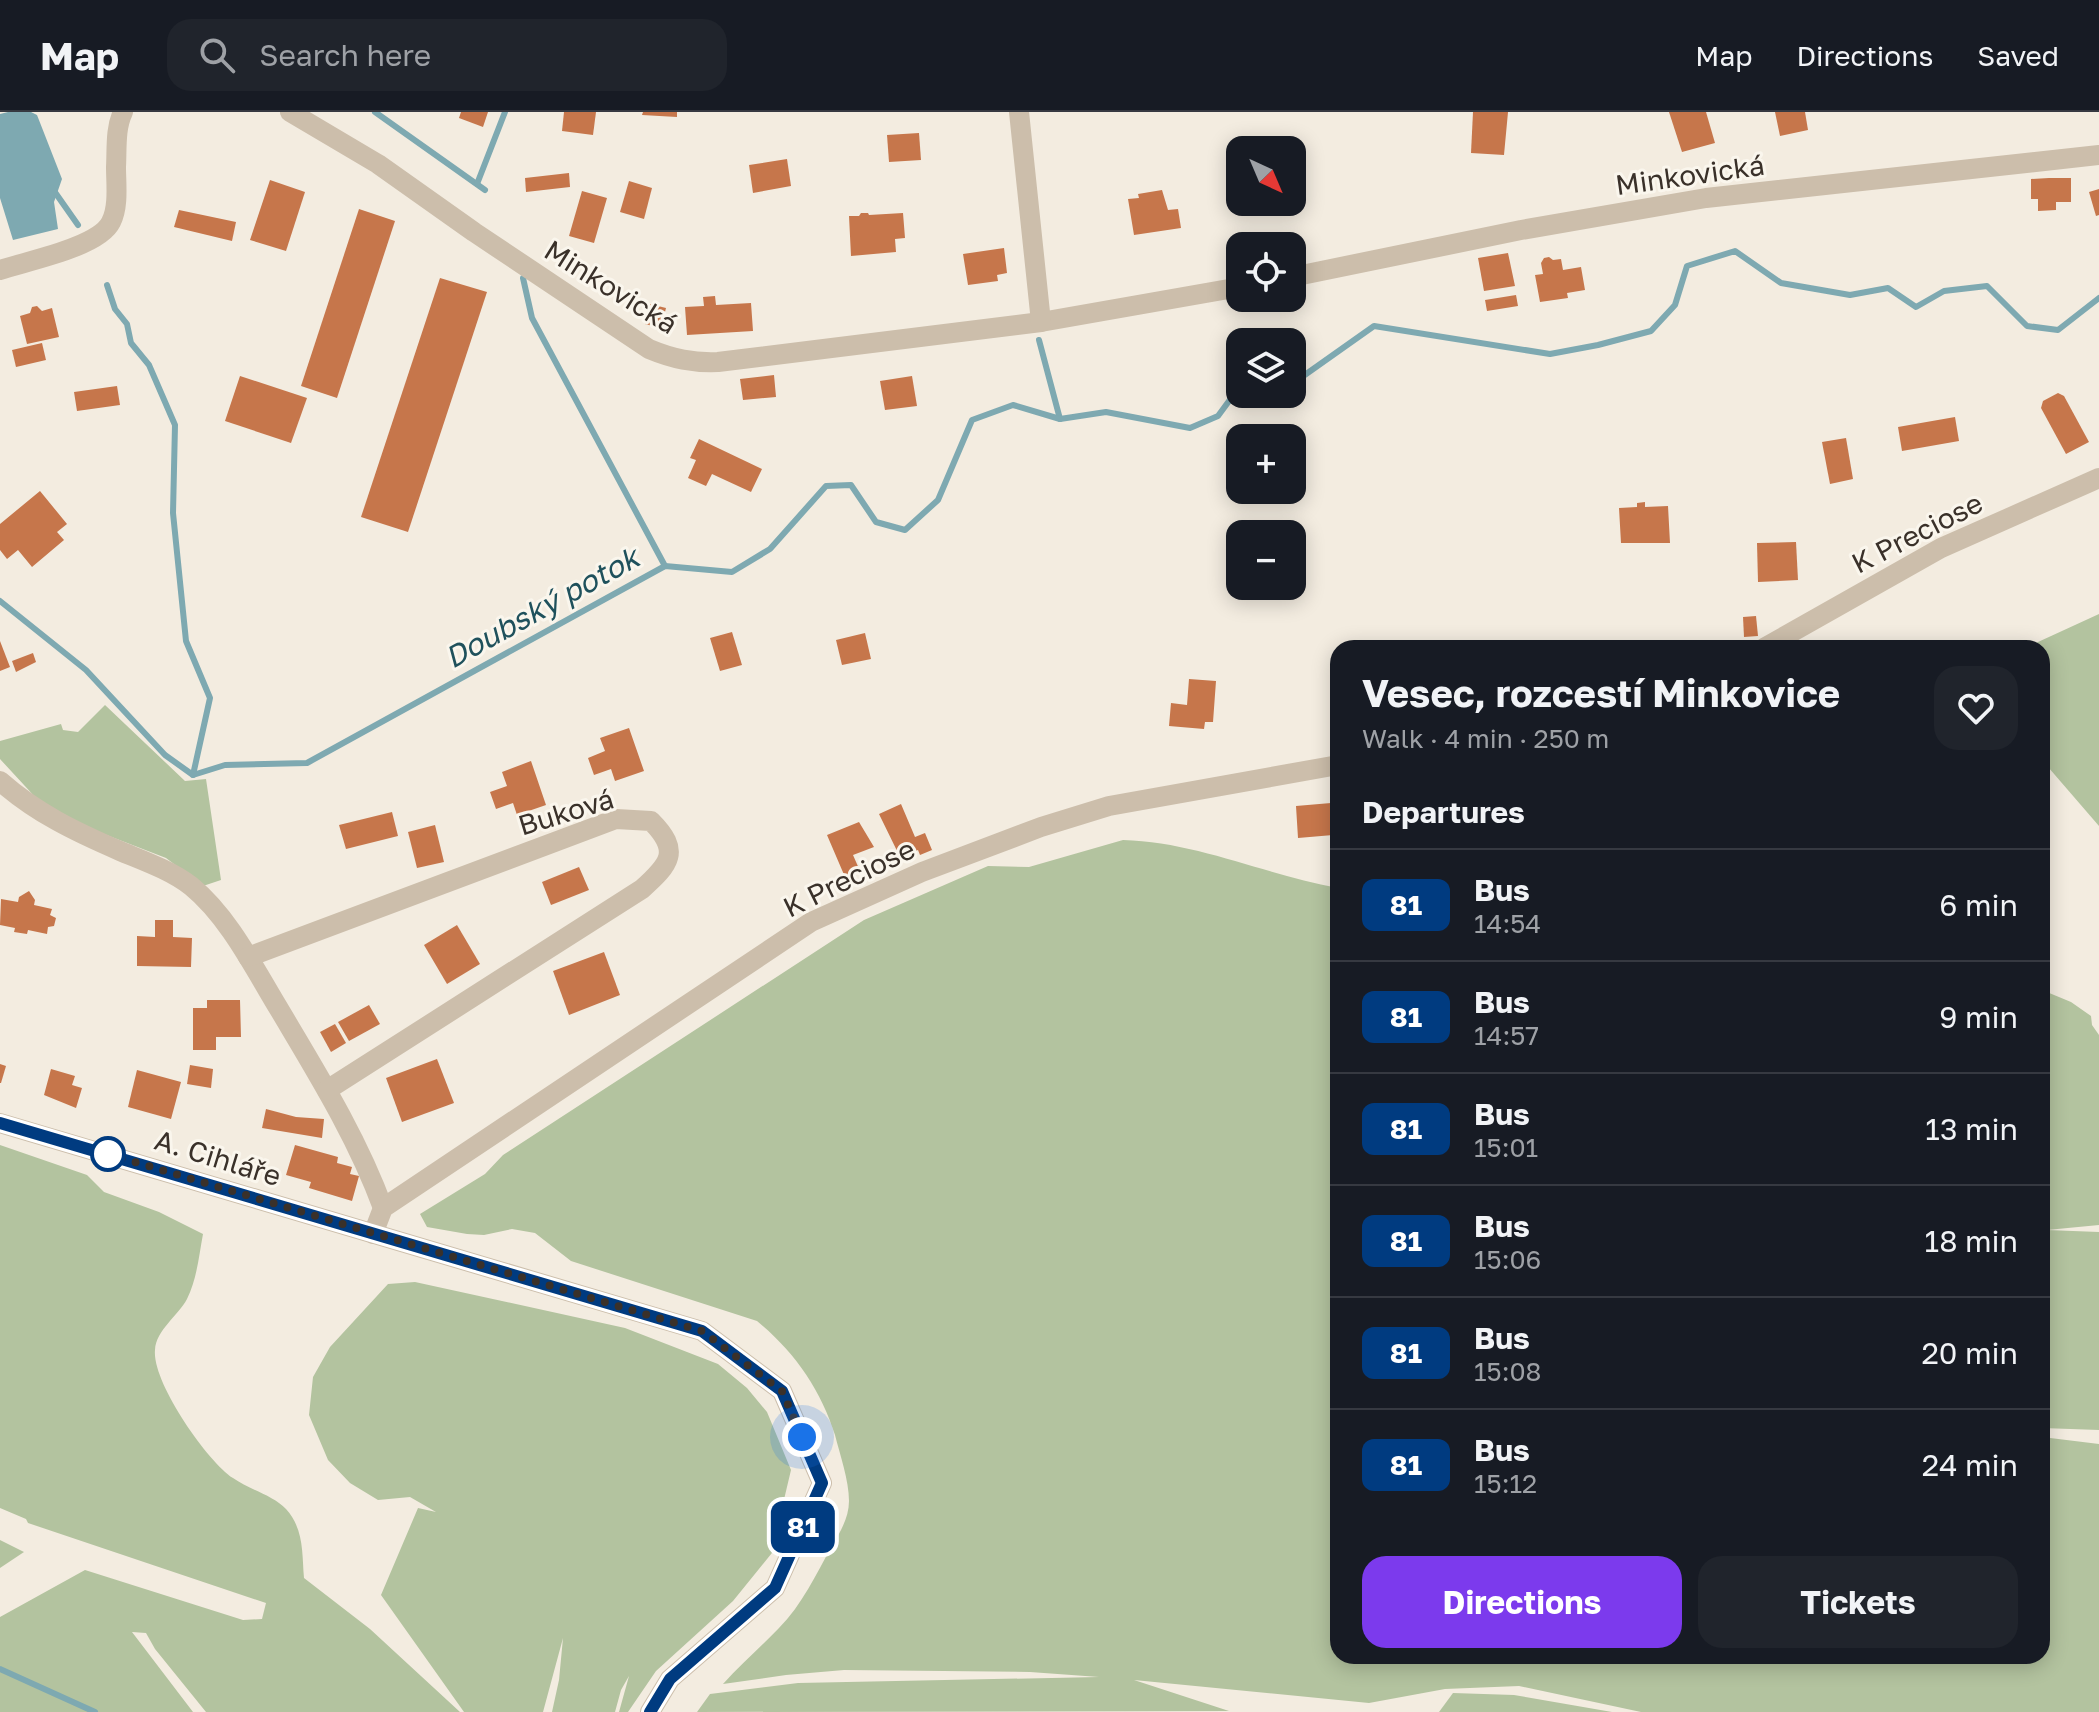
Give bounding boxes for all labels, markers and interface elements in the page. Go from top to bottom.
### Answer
search box [167,19,727,91]
text: Map [40,33,119,78]
icon: search [195,33,239,77]
text: Search here [259,37,431,73]
text: Map [1695,39,1752,72]
text: Directions [1796,39,1933,72]
text: Saved [1977,39,2059,72]
north arrow [1226,136,1306,216]
map controls [1226,136,1306,600]
street label: Minkovická [1613,148,1767,201]
button: locate [1226,232,1306,312]
street label: Minkovická [539,233,684,340]
button: layers [1226,328,1306,408]
button: + [1226,424,1306,504]
street label: K Preciose [1846,486,1988,580]
button: − [1226,520,1306,600]
water label: Doubský potok [438,537,648,675]
button: heart [1934,666,2018,750]
text: Vesec, rozcestí Minkovice [1362,670,1840,715]
text: Walk · 4 min · 250 m [1362,723,1609,754]
street label: Buková [514,781,617,842]
text: Departures [1362,794,1525,830]
street label: K Preciose [778,832,920,924]
text: Bus [1474,872,1530,908]
text: 6 min [1939,887,2018,923]
text: 81 [1390,888,1422,921]
text: 14:54 [1474,908,1541,939]
text: Bus [1474,984,1530,1020]
text: 9 min [1939,999,2018,1035]
text: 81 [1390,1000,1422,1033]
text: 14:57 [1474,1020,1539,1051]
text: Bus [1474,1096,1530,1132]
text: 13 min [1925,1111,2018,1147]
text: 81 [1390,1112,1422,1145]
street label: A. Cihláře [151,1123,285,1192]
text: 15:01 [1474,1132,1538,1163]
unlabelled marker [91,1137,125,1171]
text: Bus [1474,1208,1530,1244]
text: 18 min [1925,1223,2018,1259]
text: 81 [1390,1224,1422,1257]
text: 15:06 [1474,1244,1541,1275]
text: Bus [1474,1320,1530,1356]
text: 20 min [1921,1335,2018,1371]
text: 81 [1390,1336,1422,1369]
text: 15:08 [1474,1356,1541,1387]
your location [782,1417,822,1457]
text: Bus [1474,1432,1530,1468]
text: 24 min [1922,1447,2018,1483]
text: 81 [1390,1448,1422,1481]
text: 15:12 [1474,1468,1537,1499]
line badge: 81 [767,1501,839,1553]
text: 81 [787,1510,819,1543]
button: Directions [1362,1556,1682,1648]
button: Tickets [1698,1556,2018,1648]

